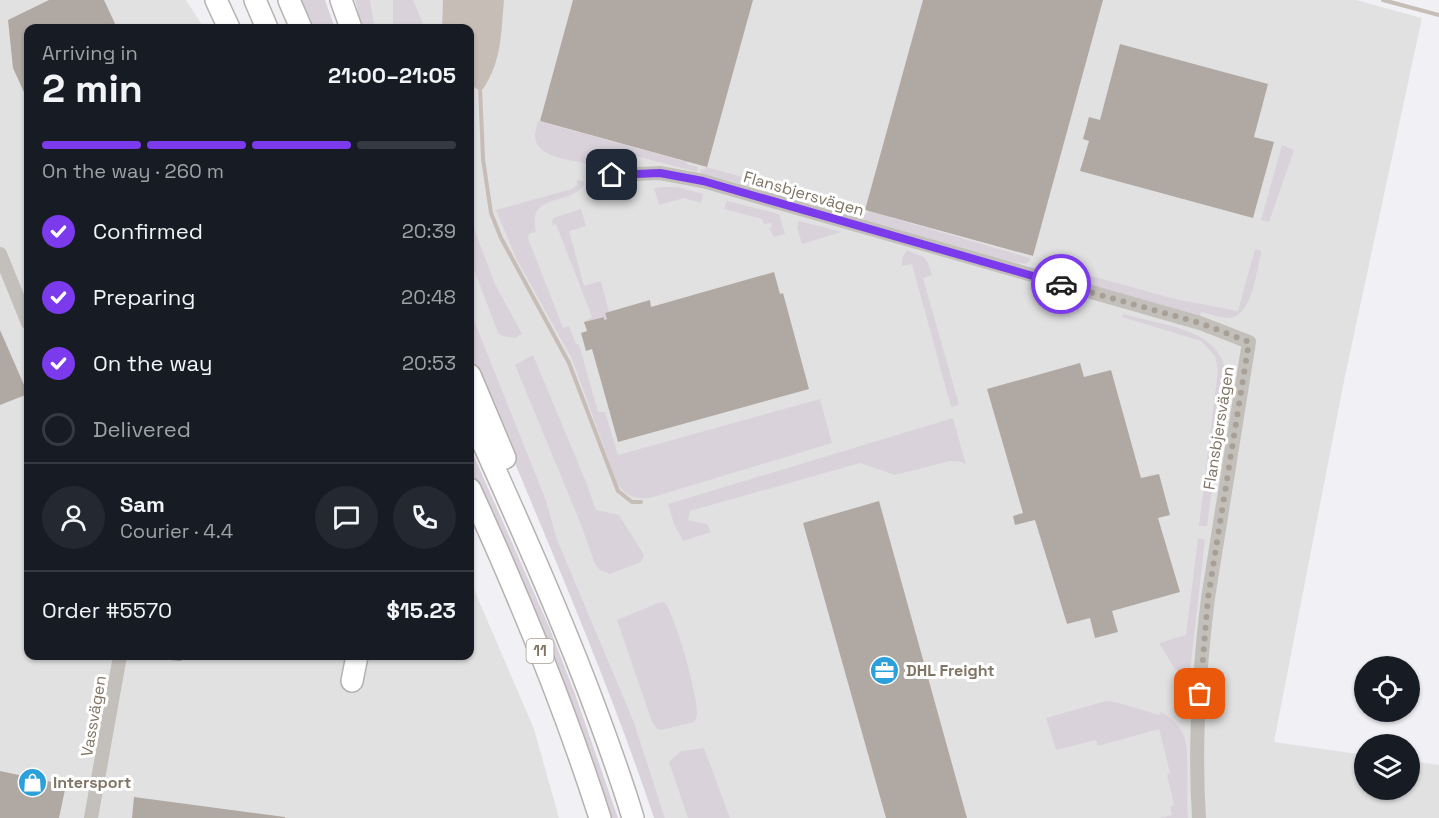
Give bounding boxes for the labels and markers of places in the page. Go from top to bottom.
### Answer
pin [586,149,637,200]
office icon: DHL Freight [869,654,901,686]
place label: DHL Freight [906,660,995,681]
pin [1174,668,1225,719]
shop icon: Intersport [16,766,48,798]
place label: Intersport [53,772,131,793]

